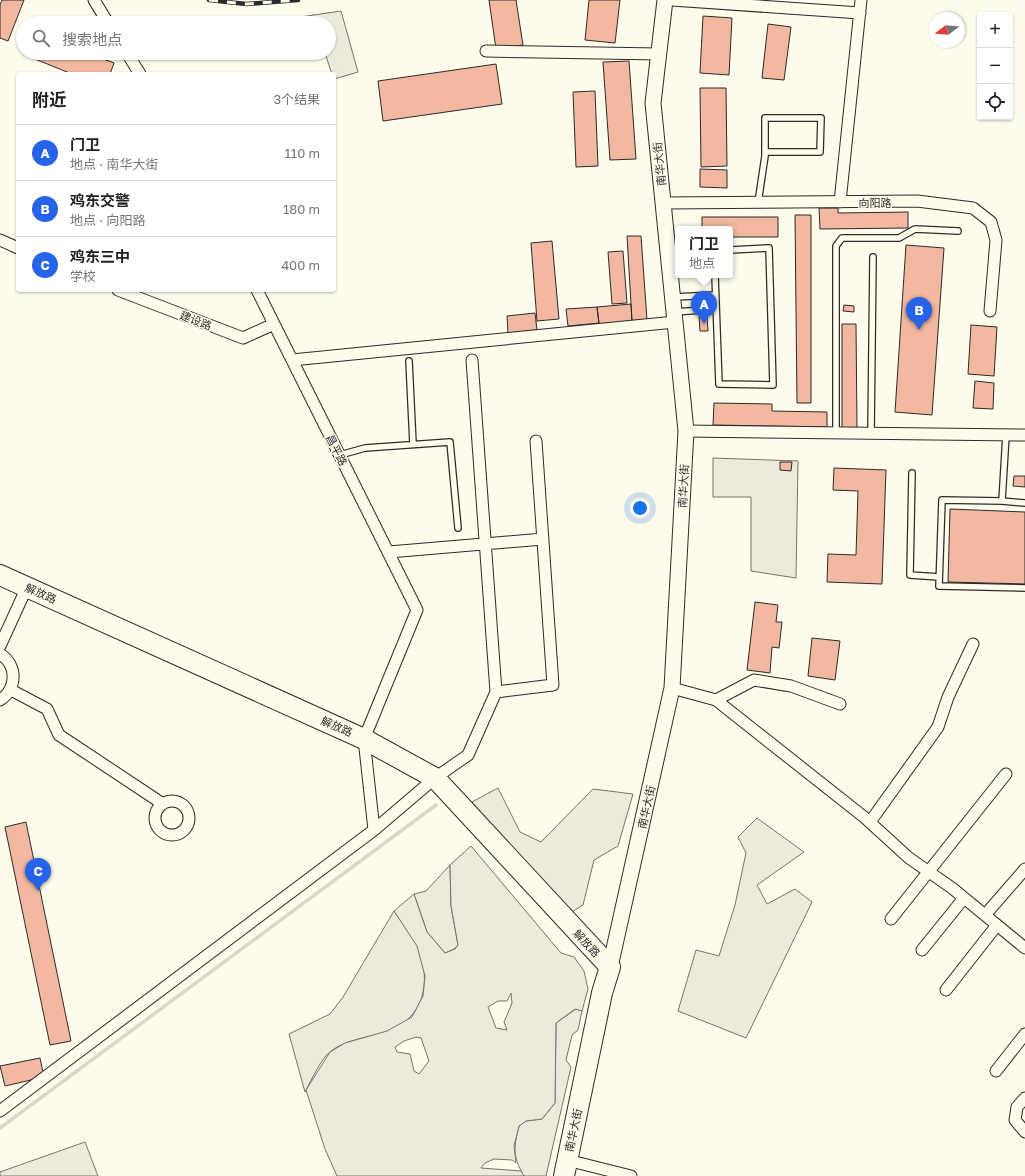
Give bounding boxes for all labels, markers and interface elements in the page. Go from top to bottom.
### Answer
north arrow [929,12,965,48]
map controls [977,12,1013,120]
button: + [977,12,1013,48]
search box [16,16,336,60]
icon: search [30,27,52,49]
text: 搜索地点 [62,30,122,48]
button: − [977,48,1013,84]
button: locate [977,84,1013,120]
text: 附近 [32,89,66,110]
text: 3个结果 [273,91,320,107]
text: 门卫 [70,135,100,153]
street label: 南华大街 [650,141,668,187]
text: A [40,145,50,161]
text: 110 m [285,145,320,161]
text: 地点 · 南华大街 [70,156,158,172]
text: 鸡东交警 [70,191,130,209]
street label: 向阳路 [859,196,892,209]
text: B [40,201,50,217]
text: 180 m [283,201,320,217]
text: 地点 · 向阳路 [70,212,145,228]
popup [675,226,733,278]
text: 门卫 [689,234,719,252]
text: 鸡东三中 [70,247,130,265]
text: 地点 [689,255,715,271]
text: C [40,257,50,273]
text: 400 m [281,257,320,273]
text: 学校 [70,268,96,284]
pin: A [691,291,717,324]
pin: B [906,297,932,330]
street label: 建设路 [178,308,214,332]
street label: 昌平路 [324,432,350,468]
street label: 南华大街 [675,464,691,508]
your location [630,498,650,518]
street label: 解放路 [23,580,59,606]
street label: 解放路 [319,713,355,739]
street label: 南华大街 [635,784,657,830]
pin: C [25,858,51,891]
street label: 解放路 [571,926,603,960]
street label: 南华大街 [562,1107,584,1153]

